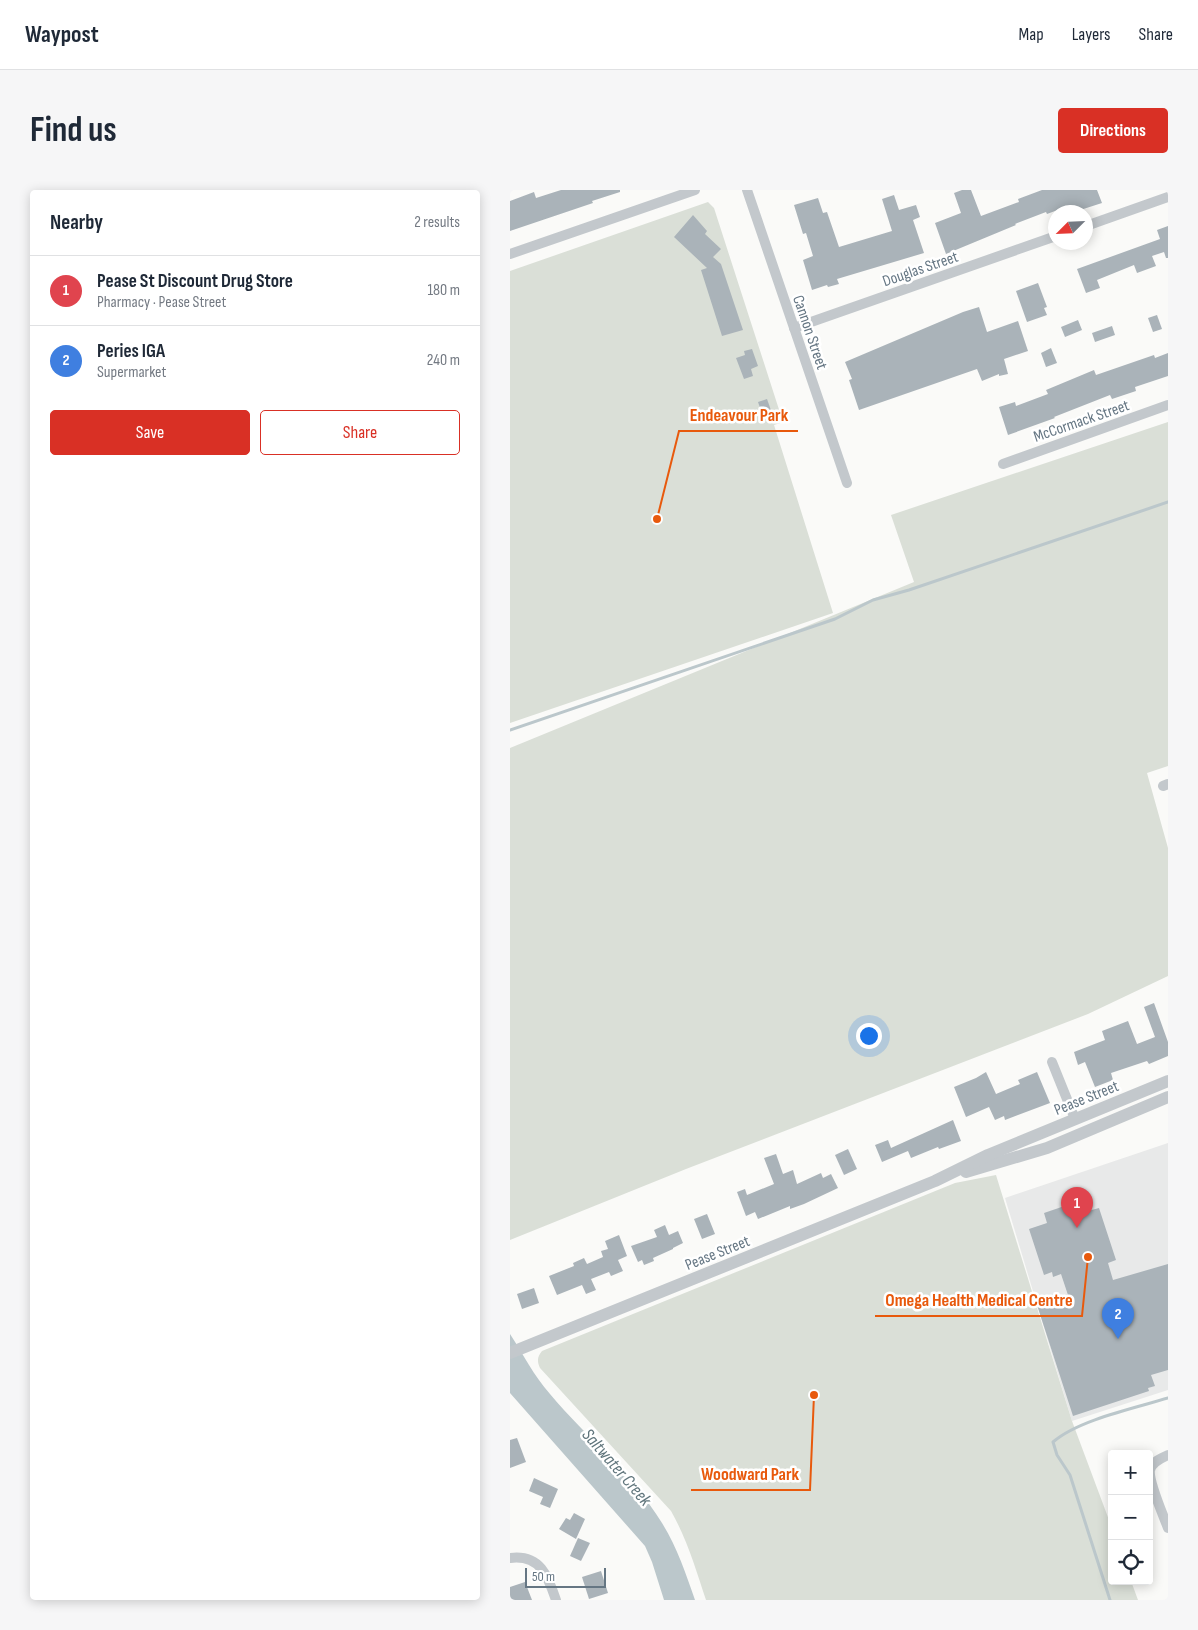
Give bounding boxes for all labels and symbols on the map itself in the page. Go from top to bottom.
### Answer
north arrow [1048,205,1093,250]
street label: Douglas Street [880,248,961,291]
street label: Cannon Street [788,293,831,372]
street label: McCormack Street [1031,396,1132,447]
callout: Endeavour Park [679,398,798,431]
text: Endeavour Park [690,405,789,426]
your location [856,1023,882,1049]
street label: Pease Street [1052,1077,1122,1120]
pin: 1 [1061,1187,1093,1228]
street label: Pease Street [683,1232,753,1275]
callout: Omega Health Medical Centre [875,1283,1082,1316]
text: Omega Health Medical Centre [885,1290,1073,1311]
pin: 2 [1102,1298,1134,1339]
water label: Saltwater Creek [578,1425,657,1511]
callout: Woodward Park [691,1457,810,1490]
text: Woodward Park [701,1464,799,1485]
scale bar [525,1565,606,1588]

